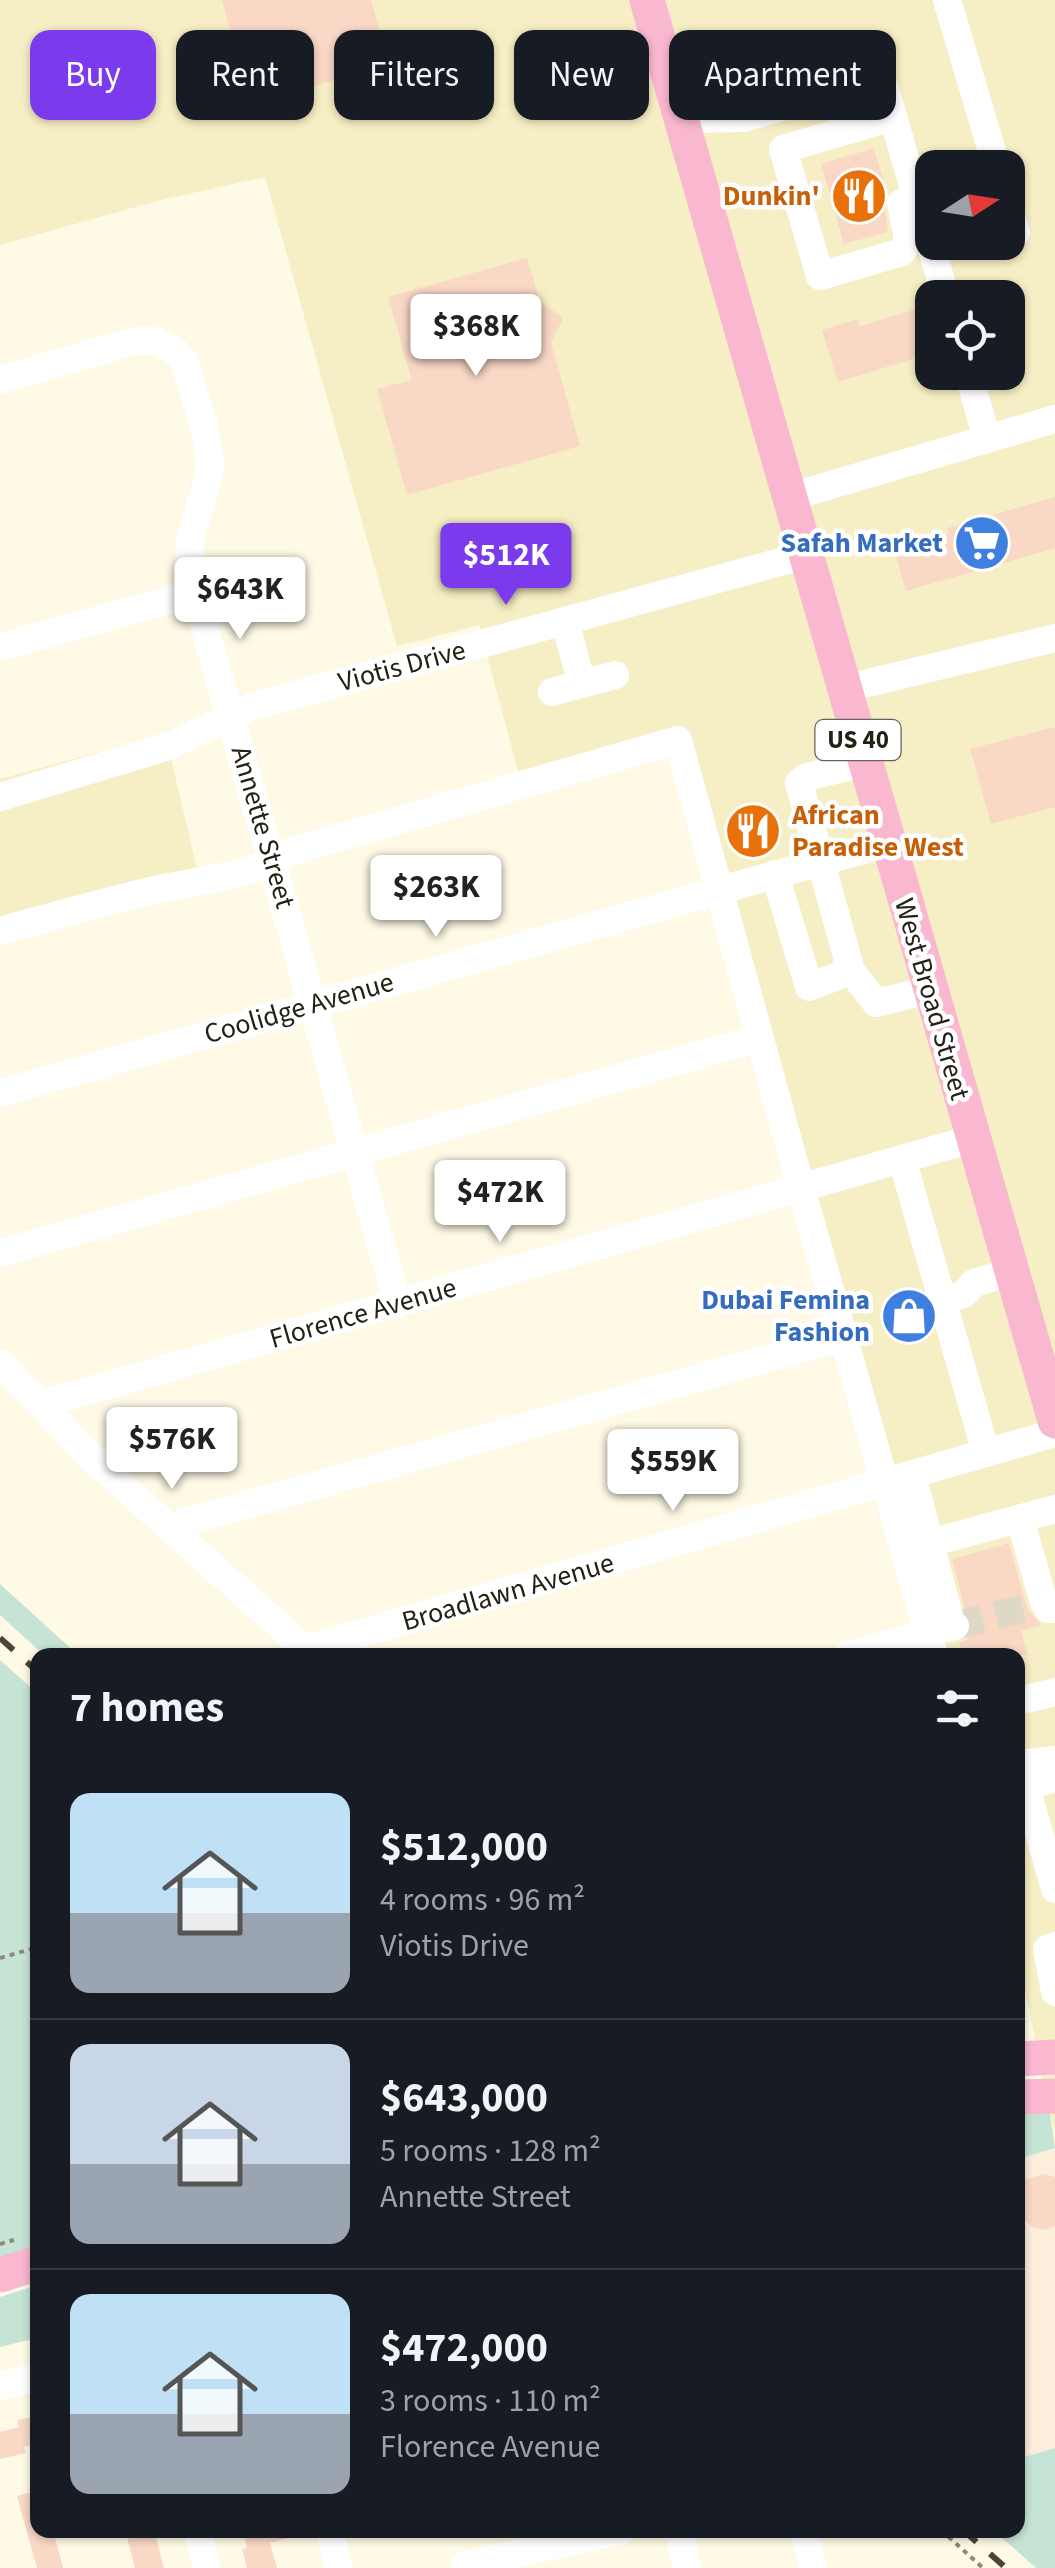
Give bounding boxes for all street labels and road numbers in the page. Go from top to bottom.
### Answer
street label: Viotis Drive [334,630,470,702]
road number: US 40 [816,720,900,760]
street label: Annette Street [221,741,305,913]
street label: West Broad Street [884,893,980,1105]
street label: Coolidge Avenue [200,962,398,1054]
street label: Florence Avenue [265,1267,461,1359]
street label: Broadlawn Avenue [397,1543,619,1641]

